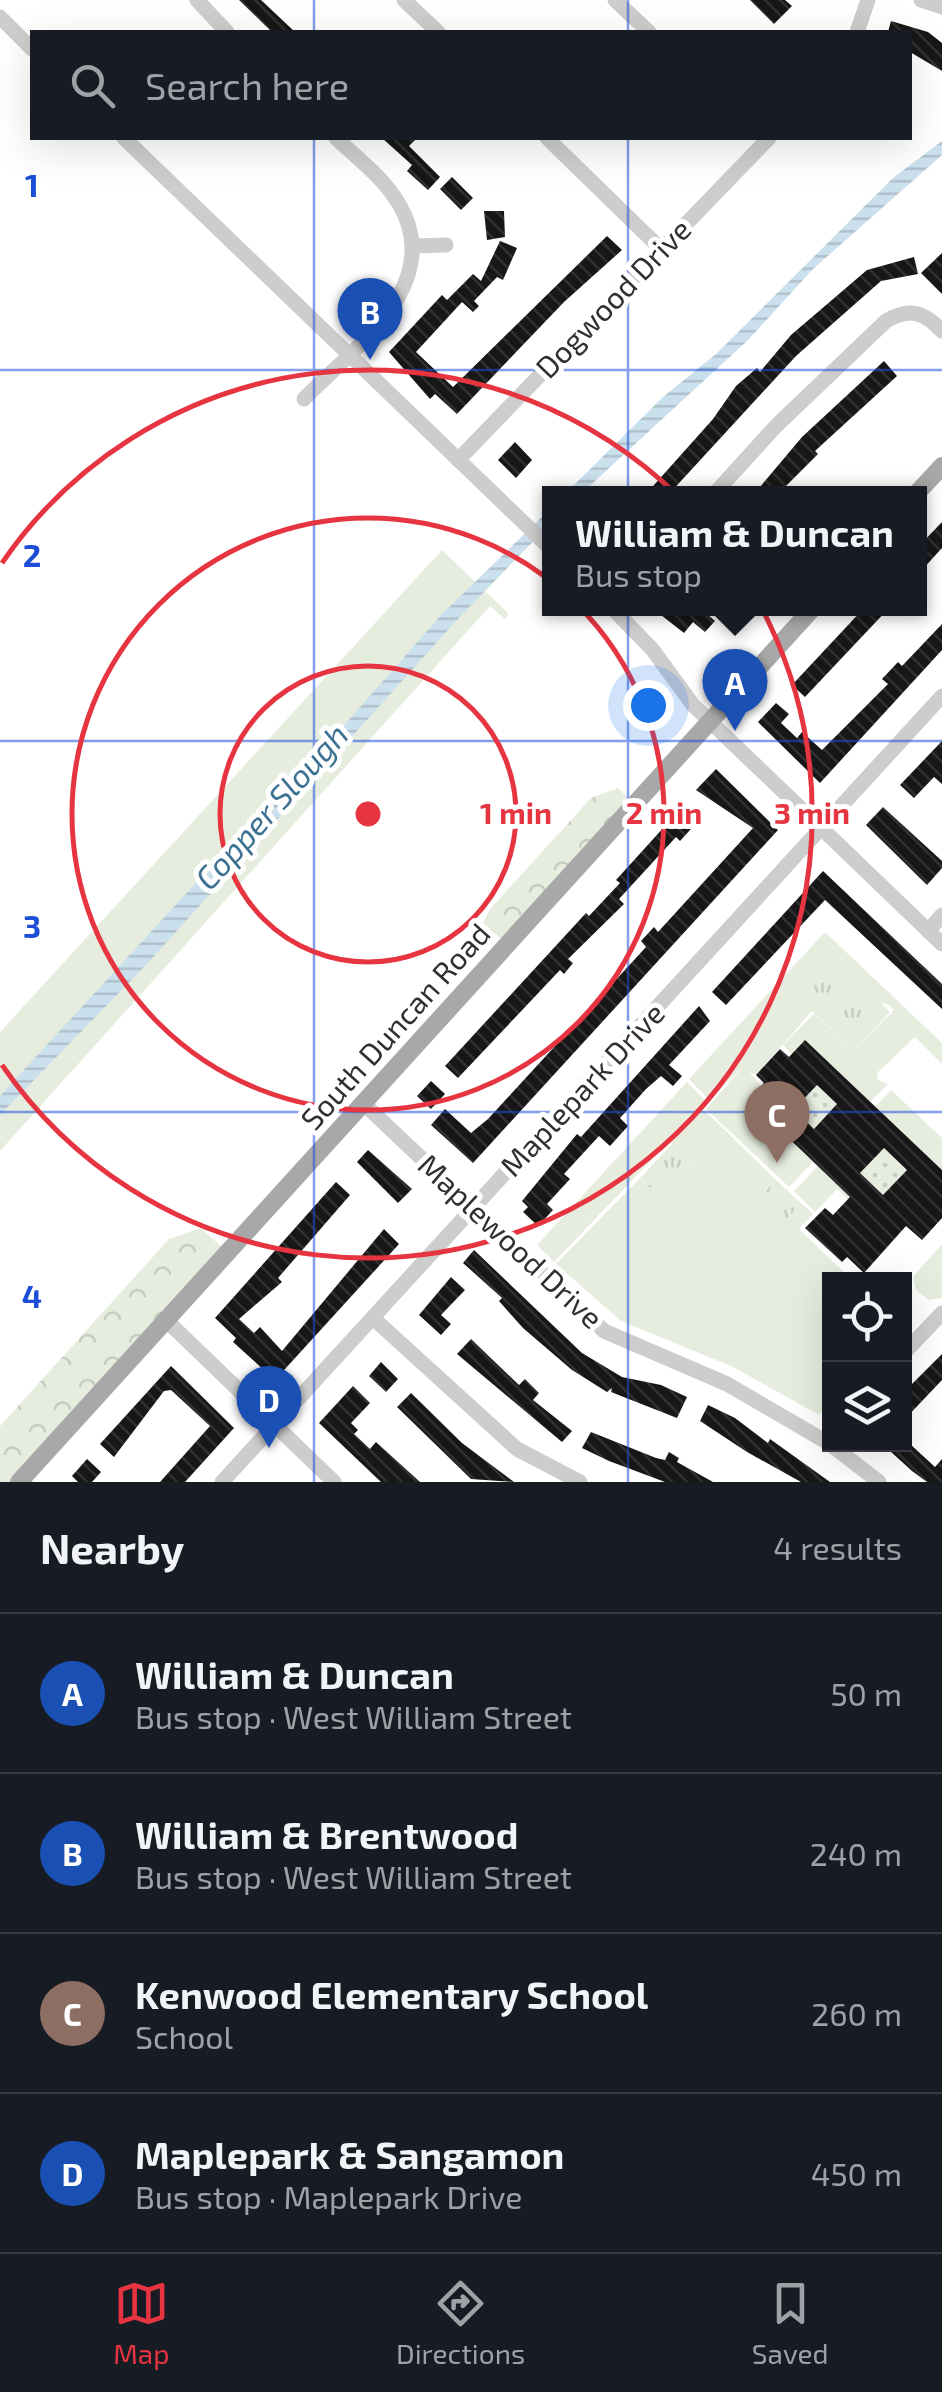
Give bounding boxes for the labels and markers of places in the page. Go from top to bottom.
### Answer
pin: B [338,278,402,360]
pin: A [702,648,768,731]
centre of rings [350,796,386,832]
pin: C [744,1080,810,1163]
pin: D [236,1366,302,1448]

